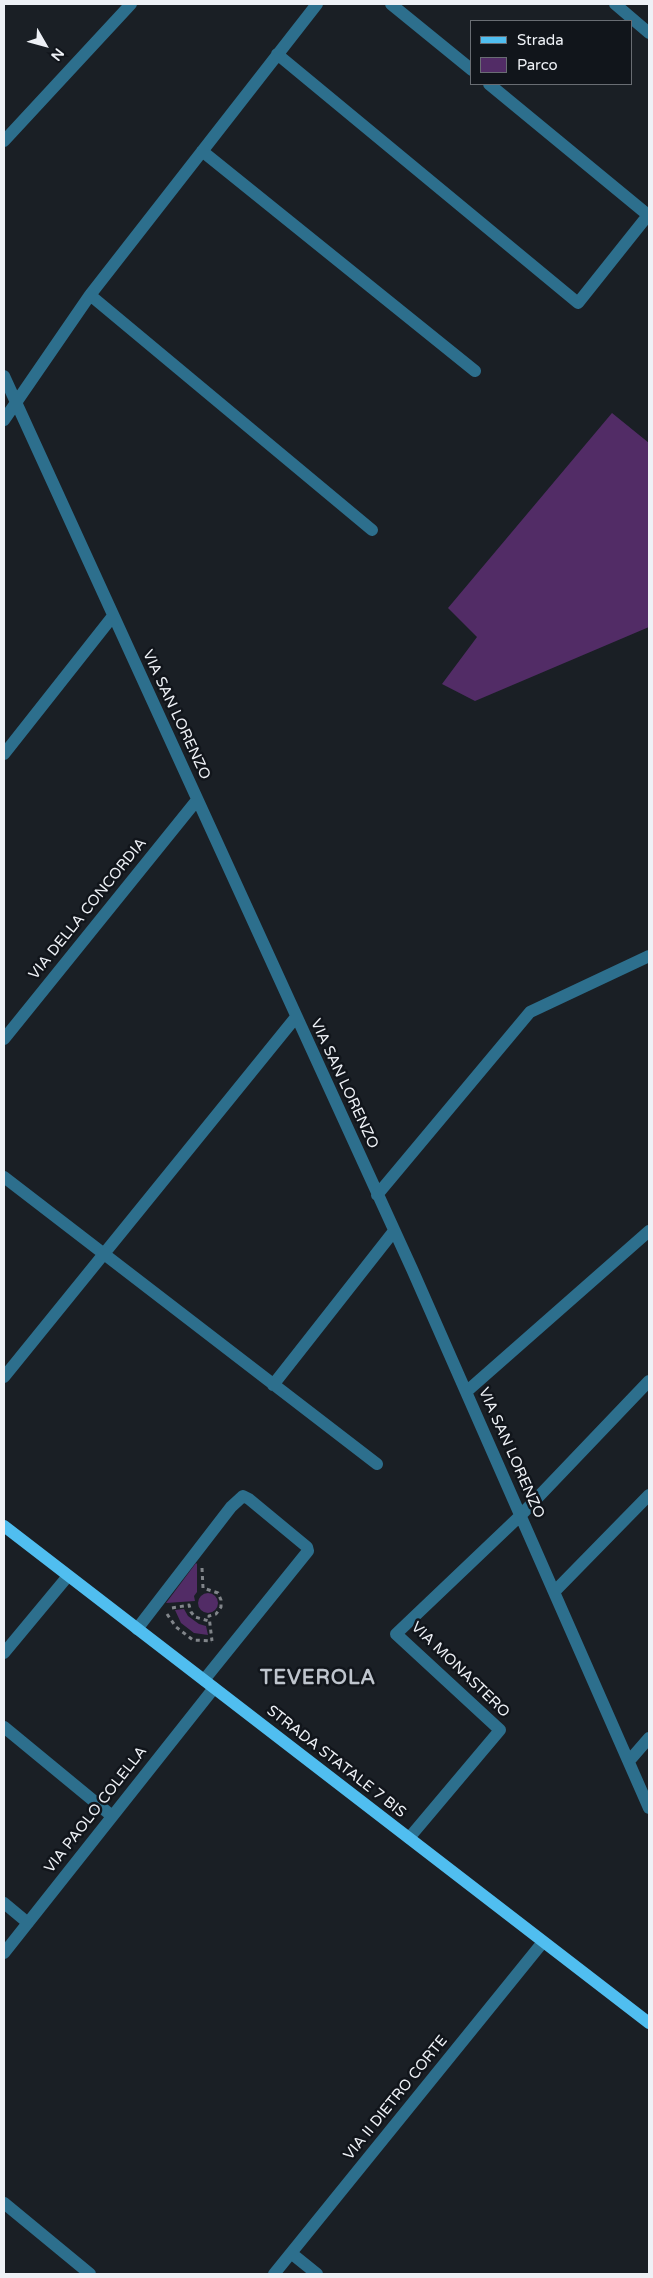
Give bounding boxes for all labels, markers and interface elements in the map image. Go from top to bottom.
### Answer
north arrow [20,20,70,70]
legend [470,20,633,85]
text: Strada [517,31,564,49]
text: N [47,45,67,64]
text: Parco [517,56,558,74]
street label: VIA SAN LORENZO [138,647,214,783]
street label: VIA DELLA CONCORDIA [25,835,151,983]
street label: VIA SAN LORENZO [306,1016,382,1152]
street label: VIA SAN LORENZO [474,1385,548,1521]
street label: VIA MONASTERO [407,1618,513,1722]
district label: TEVEROLA [259,1667,377,1691]
street label: STRADA STATALE 7 BIS [263,1702,409,1822]
street label: VIA PAOLO COLELLA [41,1743,151,1877]
street label: VIA II DIETRO CORTE [340,2032,452,2164]

